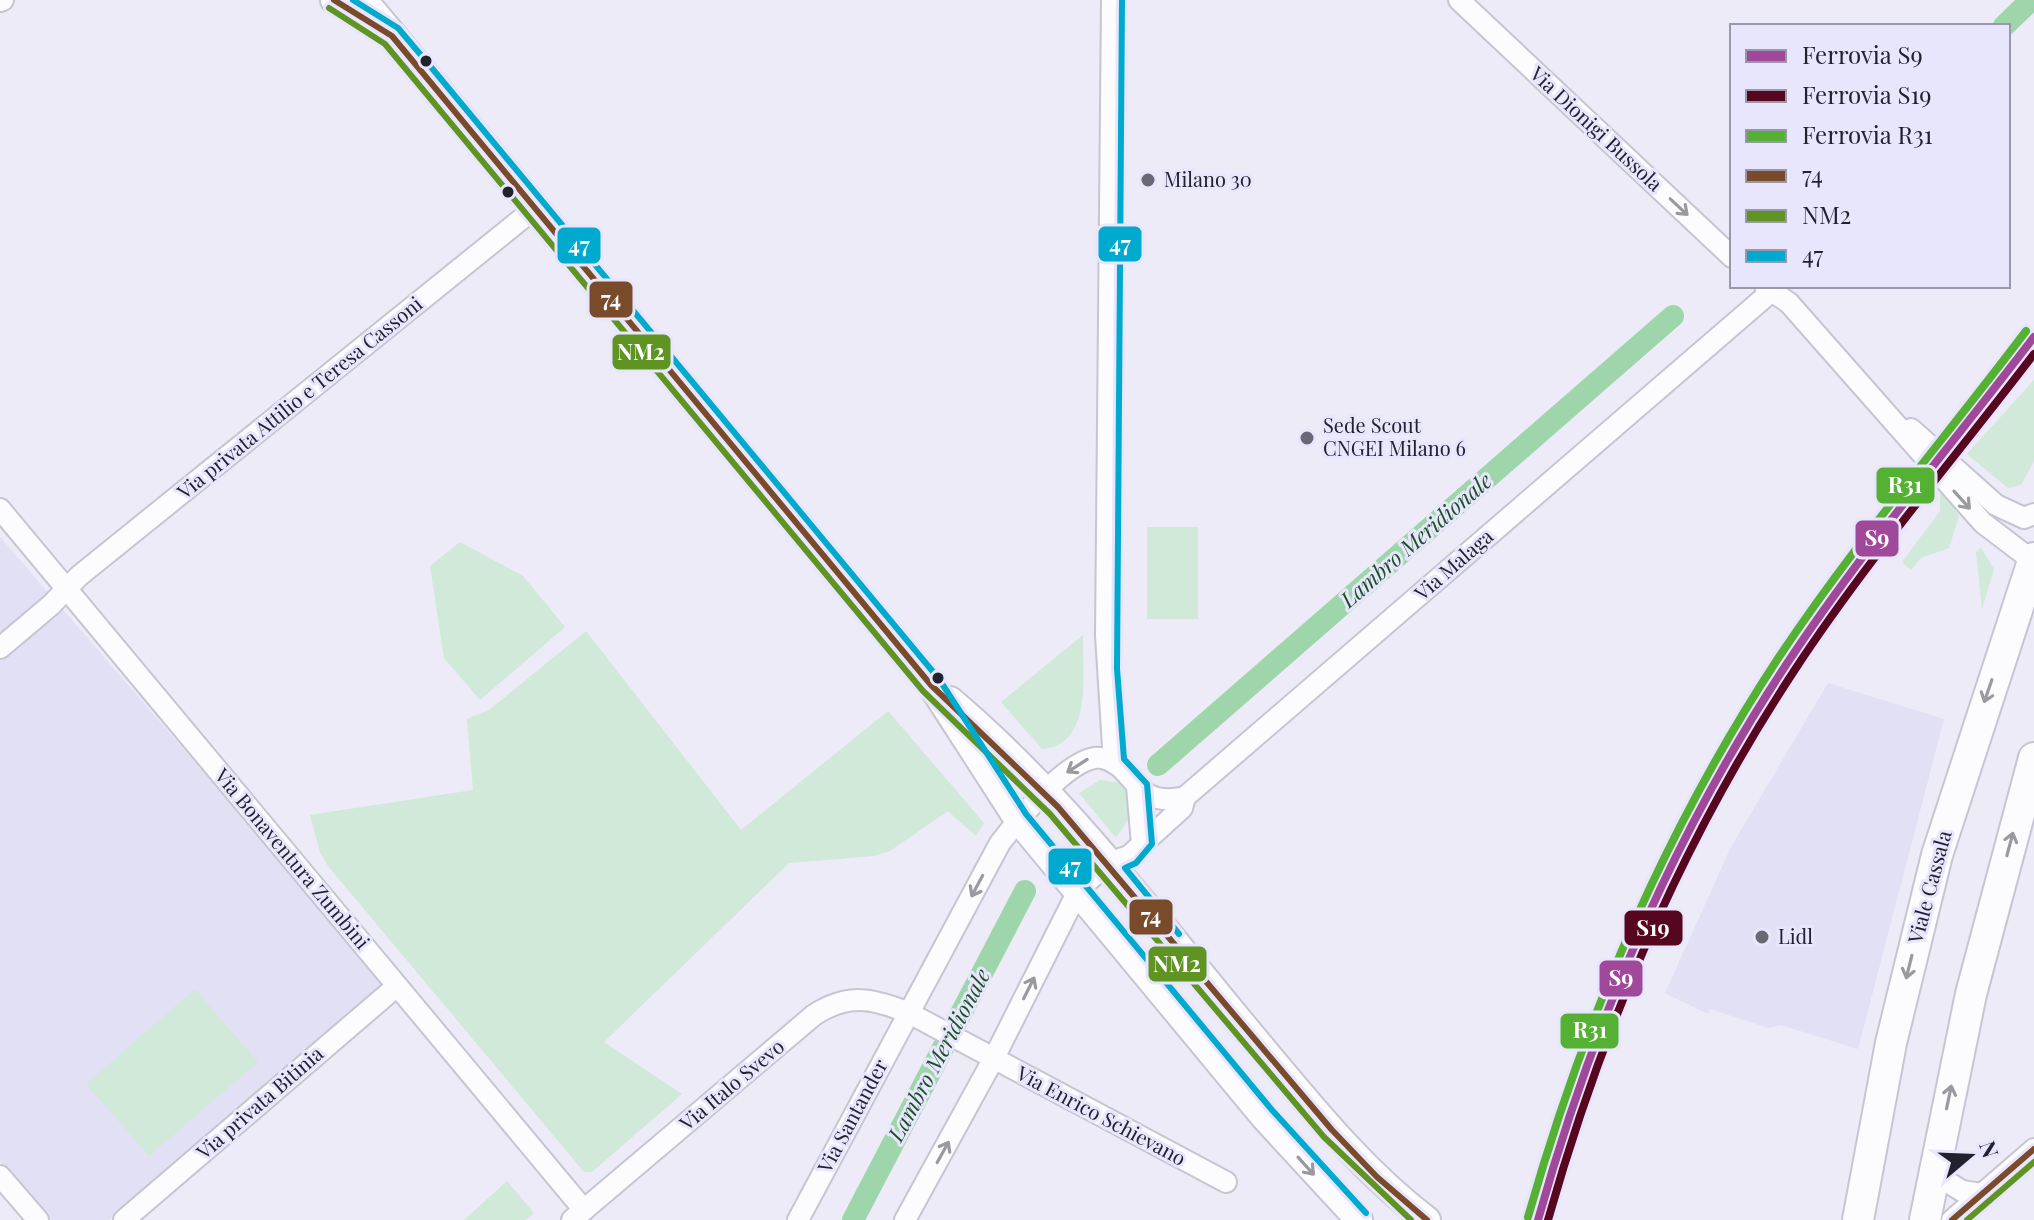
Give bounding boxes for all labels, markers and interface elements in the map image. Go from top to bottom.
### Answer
legend [1730,24,2010,288]
text: Ferrovia S9 [1802,38,1923,70]
unlabelled marker [418,53,434,69]
street label: Via Dionigi Bussola [1524,59,1669,196]
text: Ferrovia S19 [1802,78,1932,110]
text: Ferrovia R31 [1802,118,1933,150]
text: 74 [1802,158,1823,190]
place label: Milano 30 [1164,165,1252,192]
marker: Milano 30 [1139,171,1157,189]
unlabelled marker [500,184,516,200]
one-way arrow [1669,198,1689,217]
text: NM2 [1802,198,1851,230]
line badge: 47 [1097,225,1143,263]
line badge: 47 [556,226,602,265]
text: 47 [1109,228,1131,258]
text: 47 [568,229,590,259]
text: 47 [1802,238,1824,270]
line badge: 74 [588,280,634,319]
text: 74 [601,283,621,313]
street label: Via privata Attilio e Teresa Cassoni [170,289,427,505]
line badge: NM2 [611,333,672,371]
text: NM2 [617,336,665,366]
place label: Sede Scout CNGEI Milano 6 [1323,411,1466,461]
marker: Sede Scout CNGEI Milano 6 [1298,429,1316,447]
water label: Lambro Meridionale [1332,465,1498,614]
line badge: R31 [1875,466,1936,505]
text: R31 [1888,469,1922,499]
one-way arrow [1953,489,1971,509]
line badge: S9 [1854,519,1900,558]
street label: Via Malaga [1407,522,1498,606]
text: S9 [1864,522,1890,552]
unlabelled marker [930,670,946,686]
one-way arrow [1980,678,1995,703]
one-way arrow [1066,759,1089,775]
street label: Via Bonaventura Zumbini [209,761,377,954]
street label: Viale Cassala [1900,827,1957,947]
one-way arrow [2003,832,2018,858]
line badge: 47 [1047,847,1093,886]
text: 47 [1059,850,1081,880]
one-way arrow [969,873,985,897]
line badge: 74 [1128,898,1174,936]
text: 74 [1141,900,1161,930]
line badge: S19 [1623,909,1684,947]
text: S19 [1636,912,1670,942]
place label: Lidl [1778,922,1813,949]
marker: Lidl [1753,928,1771,946]
line badge: NM2 [1147,945,1208,983]
text: NM2 [1153,948,1201,978]
one-way arrow [1901,954,1916,980]
line badge: S9 [1598,959,1644,998]
water label: Lambro Meridionale [879,962,997,1147]
text: S9 [1608,962,1634,992]
one-way arrow [1022,977,1037,1001]
line badge: R31 [1559,1012,1620,1050]
text: R31 [1573,1014,1607,1044]
street label: Via Italo Svevo [672,1032,789,1136]
street label: Via privata Bitinia [189,1039,328,1165]
street label: Via Santander [810,1054,893,1178]
street label: Via Enrico Schievano [1012,1058,1191,1171]
one-way arrow [1942,1085,1957,1110]
north arrow [1930,1116,2010,1196]
text: N [1973,1137,2007,1162]
one-way arrow [935,1140,951,1164]
one-way arrow [1297,1155,1315,1175]

